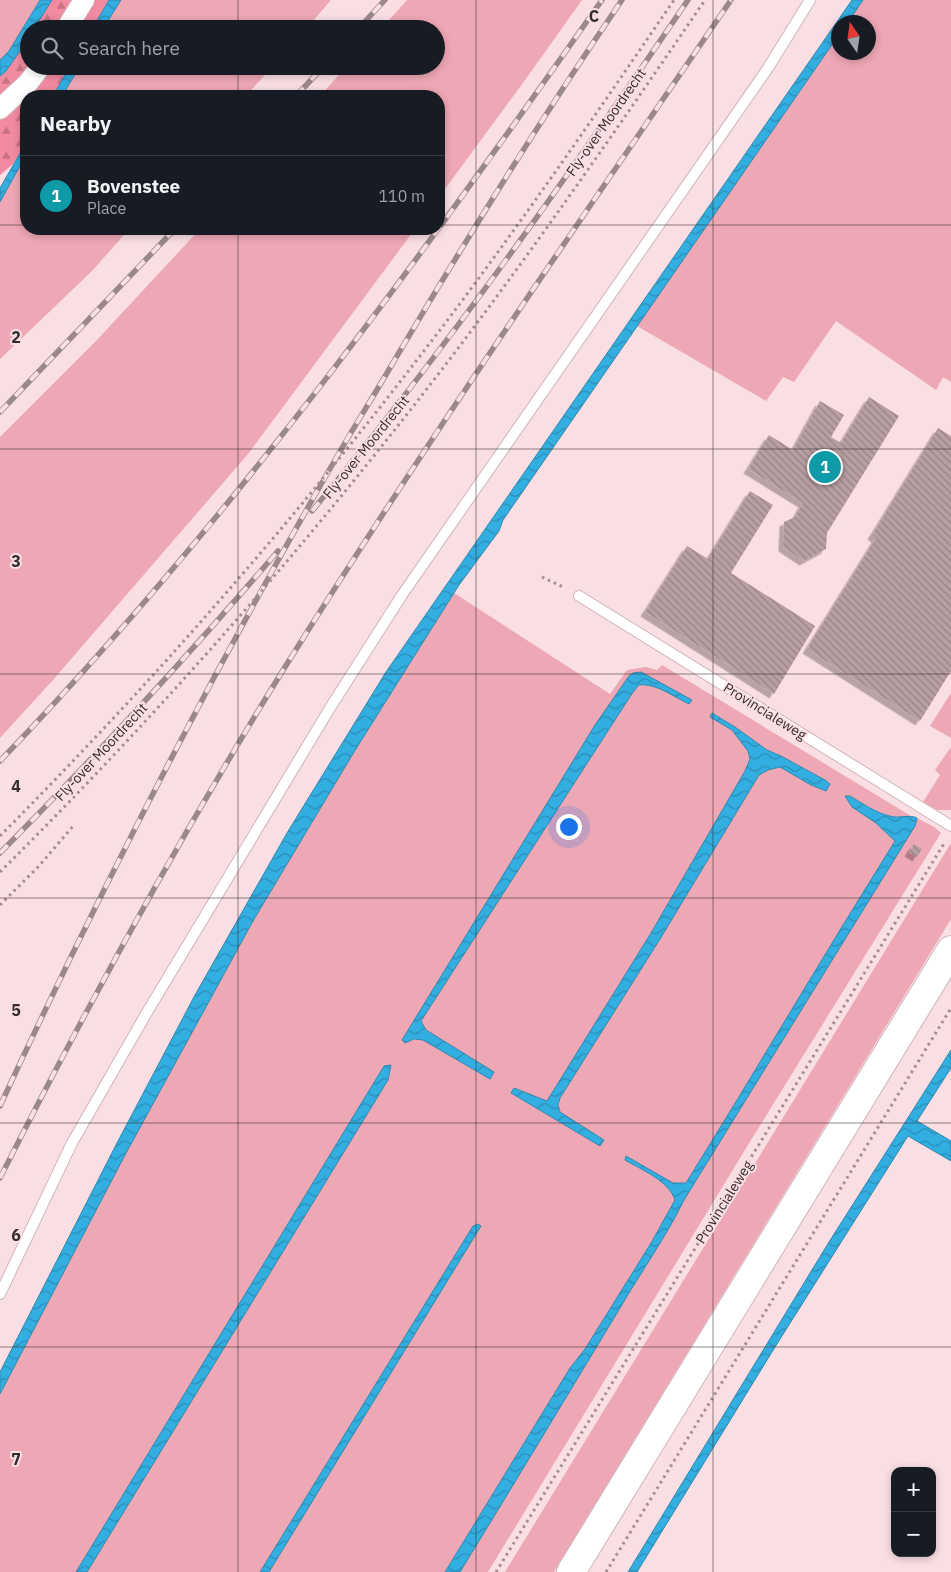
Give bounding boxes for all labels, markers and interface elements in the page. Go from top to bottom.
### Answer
text: C [589,6,599,26]
north arrow [831,15,876,60]
search box [20,20,445,75]
icon: search [38,34,66,62]
text: Search here [78,36,180,60]
street label: Fly-over Moordrecht [562,65,650,179]
text: Nearby [40,109,111,137]
text: Bovenstee [87,174,180,198]
text: 1 [51,186,61,206]
text: 110 m [378,186,425,206]
text: Place [87,198,126,218]
text: 2 [11,327,21,347]
street label: Fly-over Moordrecht [319,392,413,502]
pin: 1 [809,448,841,486]
text: 3 [11,551,21,571]
street label: Provincialeweg [720,678,810,744]
street label: Fly-over Moordrecht [51,699,151,805]
text: 4 [11,776,21,796]
your location [556,814,582,840]
text: 5 [11,1000,21,1020]
street label: Provincialeweg [691,1157,757,1247]
text: 6 [11,1225,21,1245]
text: 7 [11,1449,21,1469]
map controls [891,1467,936,1557]
button: + [891,1467,936,1512]
button: − [891,1512,936,1557]

